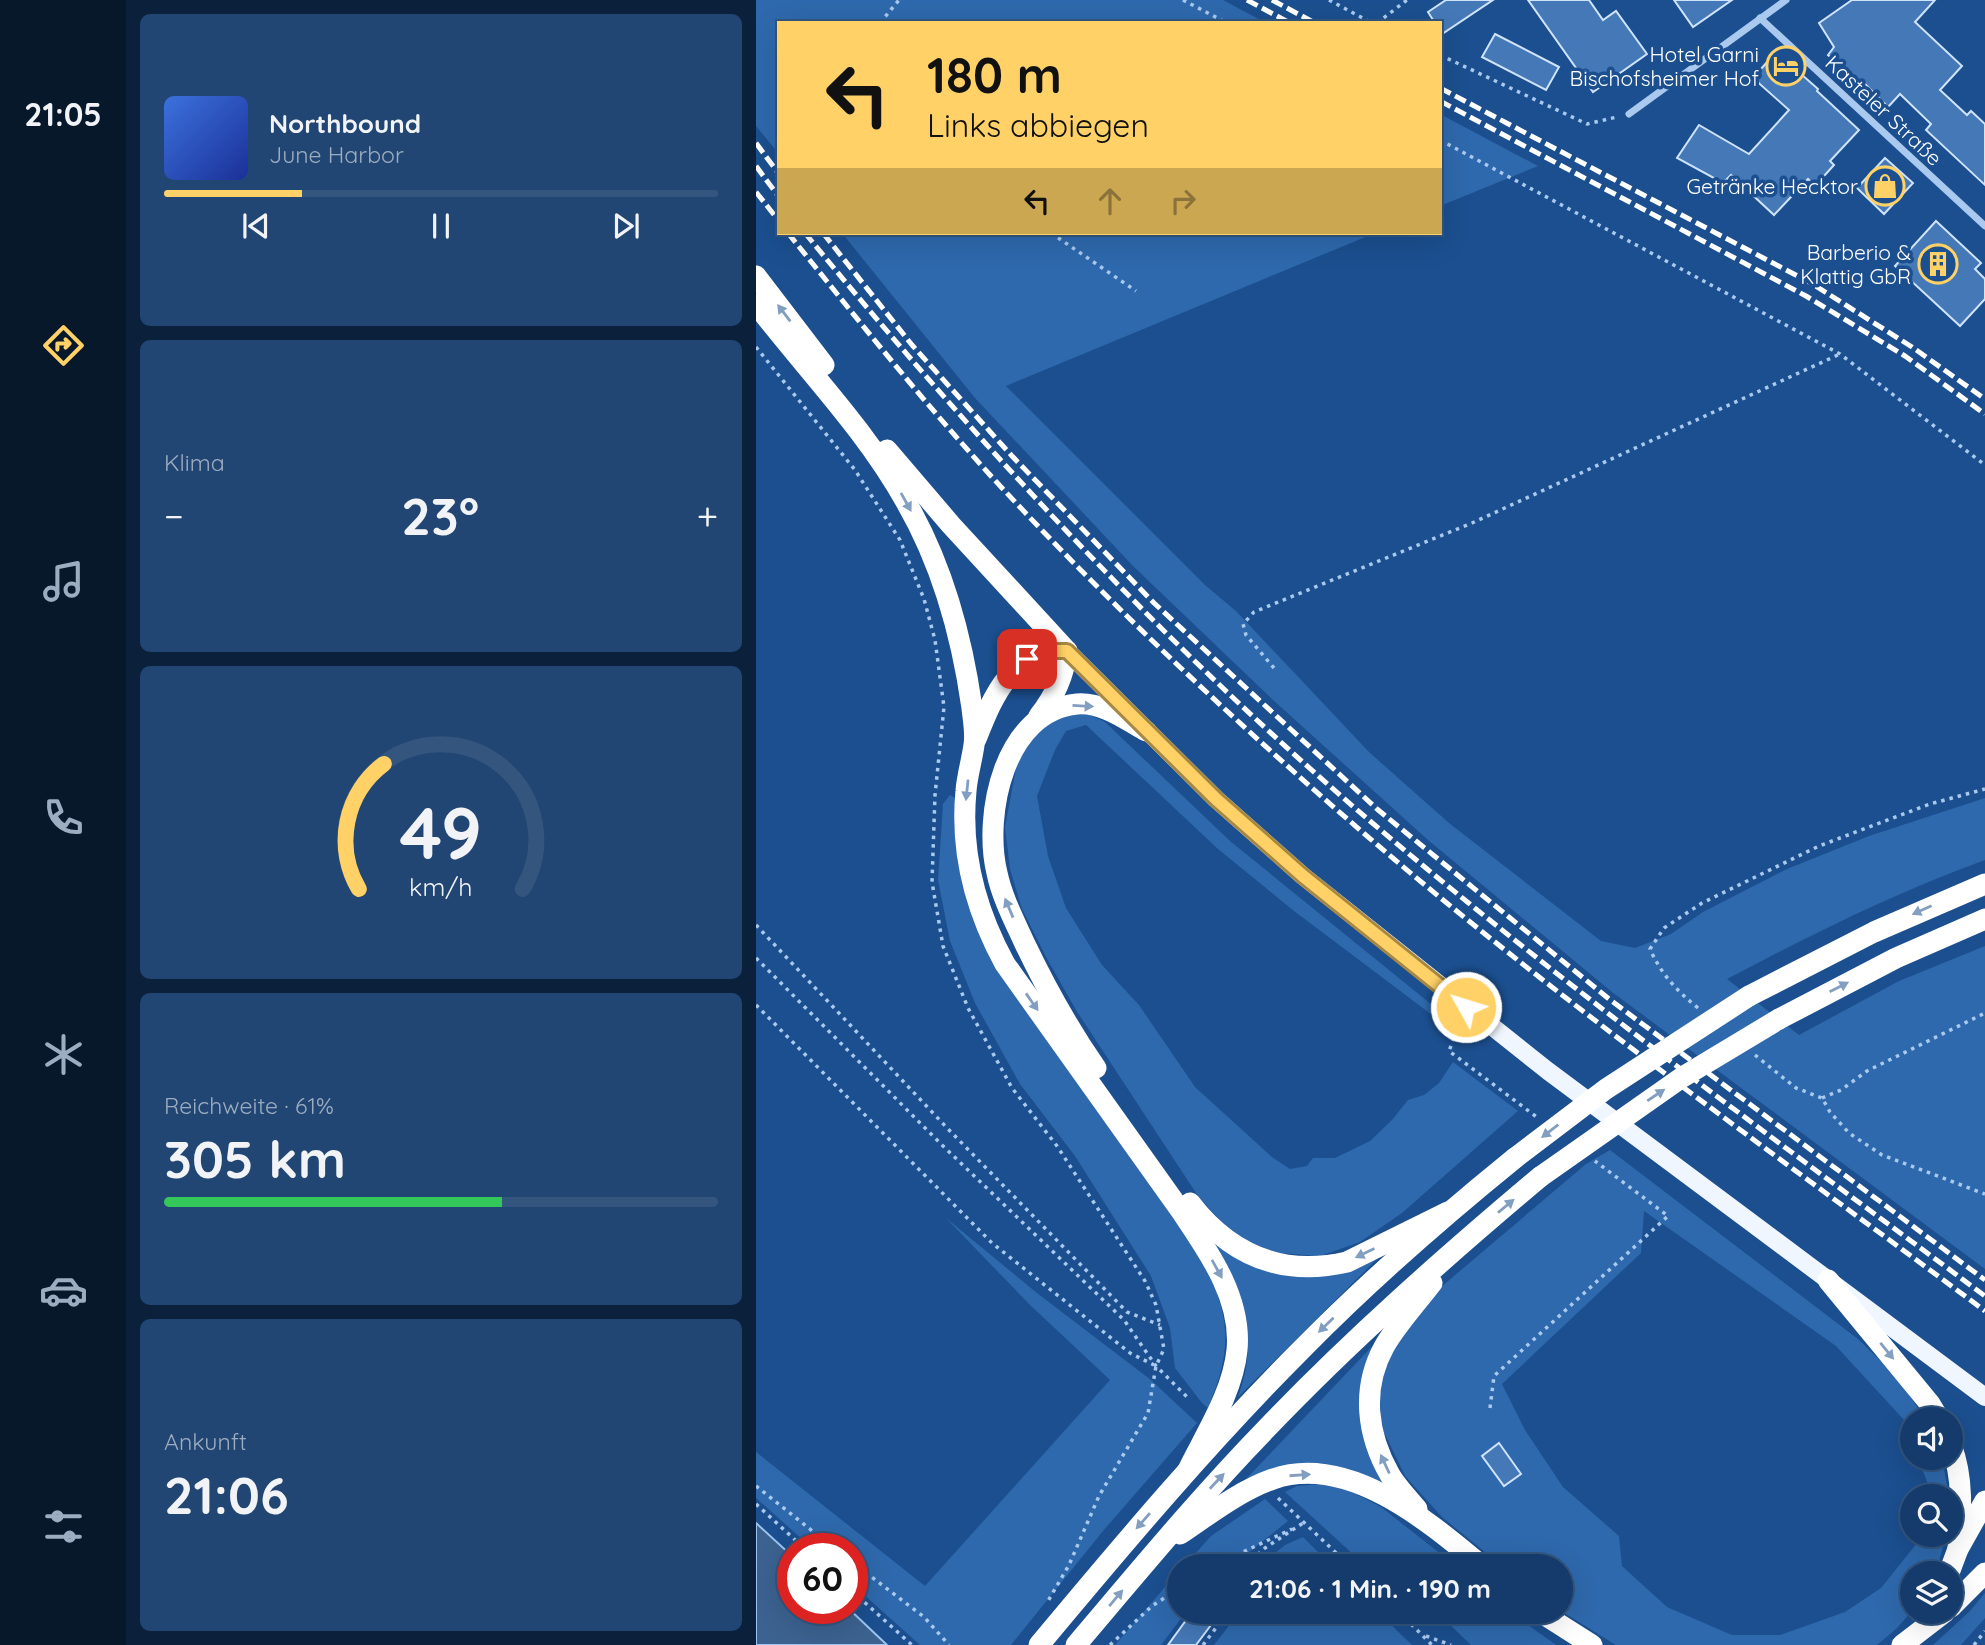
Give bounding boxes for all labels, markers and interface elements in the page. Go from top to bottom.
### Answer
place label: Hotel Garni Bischofsheimer Hof [1570,41,1759,91]
text: 180 m [927,44,1062,105]
hotel icon: Hotel Garni Bischofsheimer Hof [1765,45,1807,87]
icon: left [812,49,903,140]
street label: Kasteler Straße [1820,49,1948,171]
text: 21:05 [24,94,102,134]
text: Links abbiegen [927,105,1149,145]
text: Northbound [269,107,421,140]
text: June Harbor [269,140,404,169]
shop icon: Getränke Hecktor [1864,165,1906,207]
place label: Getränke Hecktor [1686,173,1858,199]
icon: left [1018,182,1056,220]
icon: ahead [1091,182,1129,220]
icon: right [1164,182,1202,220]
icon: previous [237,207,275,245]
icon: pause [422,207,460,245]
icon: next [607,207,645,245]
place label: Barberio & Klattig GbR [1800,239,1911,289]
building icon: Barberio & Klattig GbR [1917,243,1959,285]
one-way arrow [777,303,791,322]
icon: directions [39,321,88,370]
text: Klima [164,448,225,477]
text: 23° [401,483,479,548]
text: − [164,492,184,540]
text: + [697,492,718,540]
one-way arrow [900,492,912,511]
icon: music [39,557,88,606]
pin [997,629,1057,689]
icon: arrive [1008,640,1046,678]
one-way arrow [1072,701,1094,712]
one-way arrow [961,779,972,801]
text: 49 [400,786,482,877]
icon: phone [39,793,88,842]
text: km/h [409,870,473,901]
one-way arrow [1003,898,1015,918]
one-way arrow [1912,904,1932,916]
position arrow [1429,970,1503,1044]
one-way arrow [1829,981,1849,993]
one-way arrow [1024,993,1038,1011]
icon: climate [39,1030,88,1079]
one-way arrow [1646,1089,1665,1102]
text: Reichweite · 61% [164,1091,334,1120]
one-way arrow [1542,1123,1560,1138]
text: 305 km [164,1126,346,1191]
one-way arrow [1497,1199,1514,1214]
one-way arrow [1355,1248,1375,1259]
one-way arrow [1211,1259,1223,1279]
icon: car [39,1266,88,1315]
one-way arrow [1318,1317,1335,1333]
one-way arrow [1879,1343,1894,1360]
map controls [1900,1407,1963,1624]
button: sound [1900,1407,1963,1470]
text: Ankunft [164,1427,247,1456]
one-way arrow [1379,1454,1390,1474]
text: 21:06 [164,1462,289,1527]
one-way arrow [1289,1469,1311,1480]
one-way arrow [1208,1473,1224,1490]
button: search [1900,1484,1963,1547]
icon: filters [39,1502,88,1551]
one-way arrow [1136,1513,1151,1530]
speed limit sign: 60 [777,1533,868,1624]
button: layers [1900,1561,1963,1624]
text: 21:06 · 1 Min. · 190 m [1249,1572,1491,1605]
one-way arrow [1108,1589,1123,1606]

